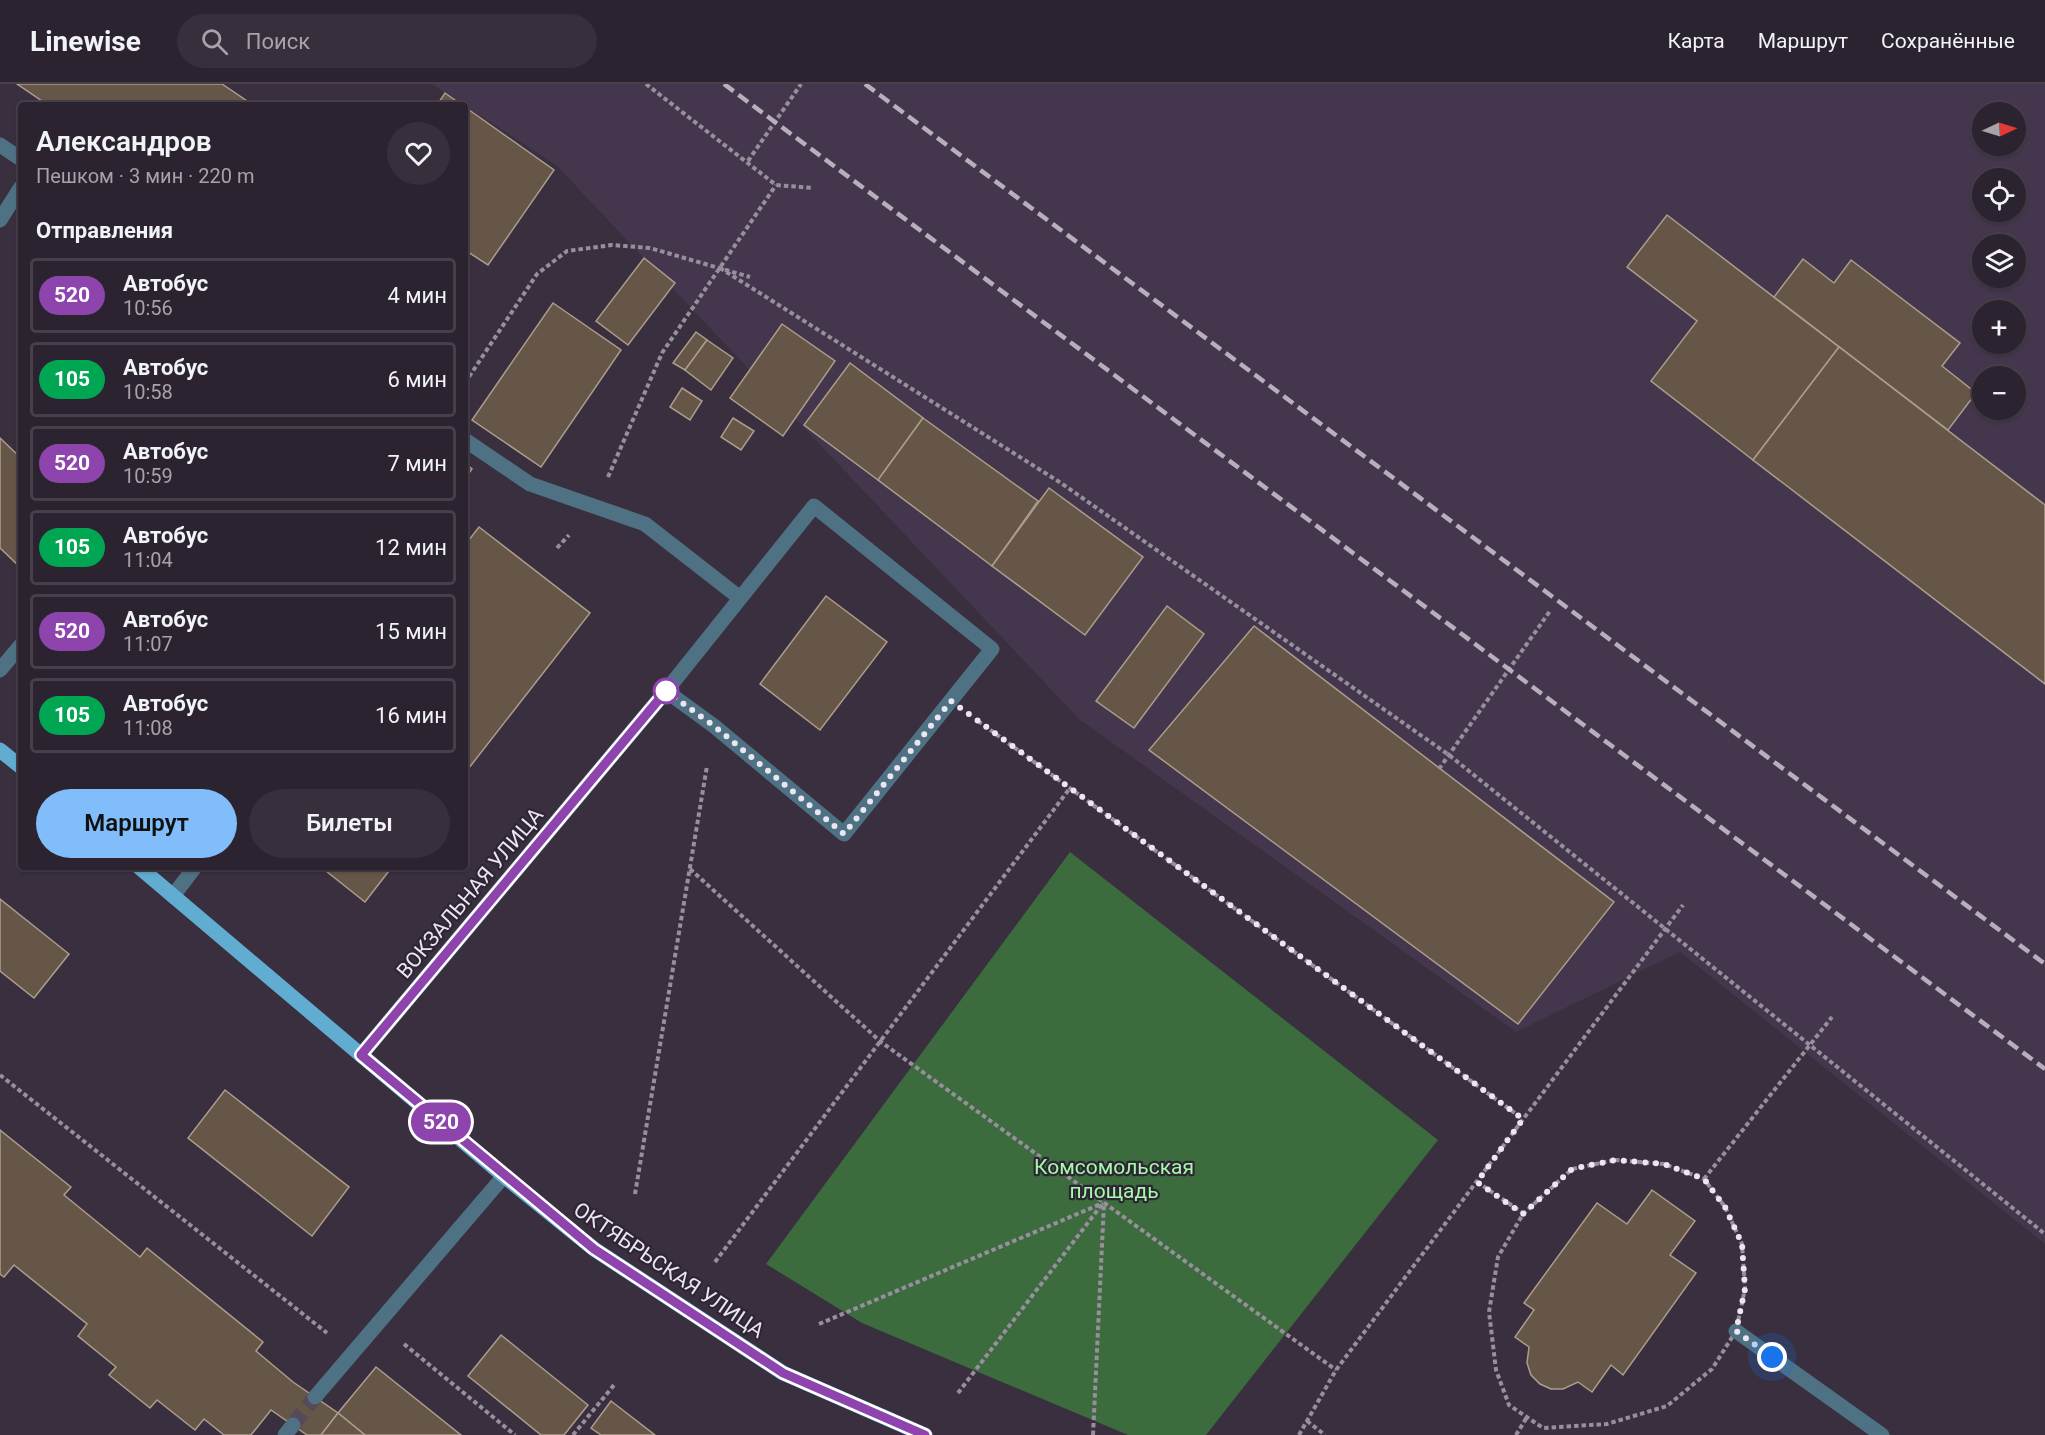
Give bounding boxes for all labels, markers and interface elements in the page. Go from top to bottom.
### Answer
search box [177,14,597,68]
text: Linewise [30,25,141,58]
icon: search [198,25,231,58]
text: Поиск [246,29,310,54]
text: Карта [1668,29,1725,53]
text: Маршрут [1758,29,1848,53]
text: Сохранённые [1881,29,2015,53]
north arrow [1972,102,2026,156]
map controls [1972,102,2026,420]
button: heart [387,122,450,185]
text: Александров [36,125,212,158]
text: Пешком · 3 мин · 220 m [36,164,255,188]
button: locate [1972,168,2026,222]
text: Отправления [36,218,173,243]
button: layers [1972,234,2026,288]
text: Автобус [123,271,208,296]
text: 520 [54,283,90,307]
text: 4 мин [387,283,447,308]
text: 10:56 [123,296,173,320]
button: + [1972,300,2026,354]
text: Автобус [123,355,208,380]
button: − [1972,366,2026,420]
text: 105 [54,367,90,391]
text: 6 мин [387,367,447,392]
text: 10:58 [123,380,173,404]
text: Автобус [123,439,208,464]
text: 520 [54,451,90,475]
text: 7 мин [387,451,447,476]
text: 10:59 [123,464,173,488]
text: Автобус [123,523,208,548]
text: 105 [54,535,90,559]
text: 12 мин [375,535,447,560]
text: 11:04 [123,548,173,572]
text: Автобус [123,607,208,632]
text: 520 [54,619,90,643]
text: 15 мин [375,619,447,644]
text: 11:07 [123,632,173,656]
unlabelled marker [653,678,679,704]
text: Автобус [123,691,208,716]
text: 105 [54,703,90,727]
text: 16 мин [375,703,447,728]
text: 11:08 [123,716,173,740]
button: Маршрут [36,789,237,858]
button: Билеты [249,789,450,858]
street label: ВОКЗАЛЬНАЯ УЛИЦА [392,803,548,983]
line badge: 520 [406,1102,476,1142]
text: 520 [423,1110,459,1134]
park label: Комсомольская площадь [1034,1155,1194,1203]
street label: ОКТЯБРЬСКАЯ УЛИЦА [569,1197,769,1343]
your location [1757,1342,1787,1372]

